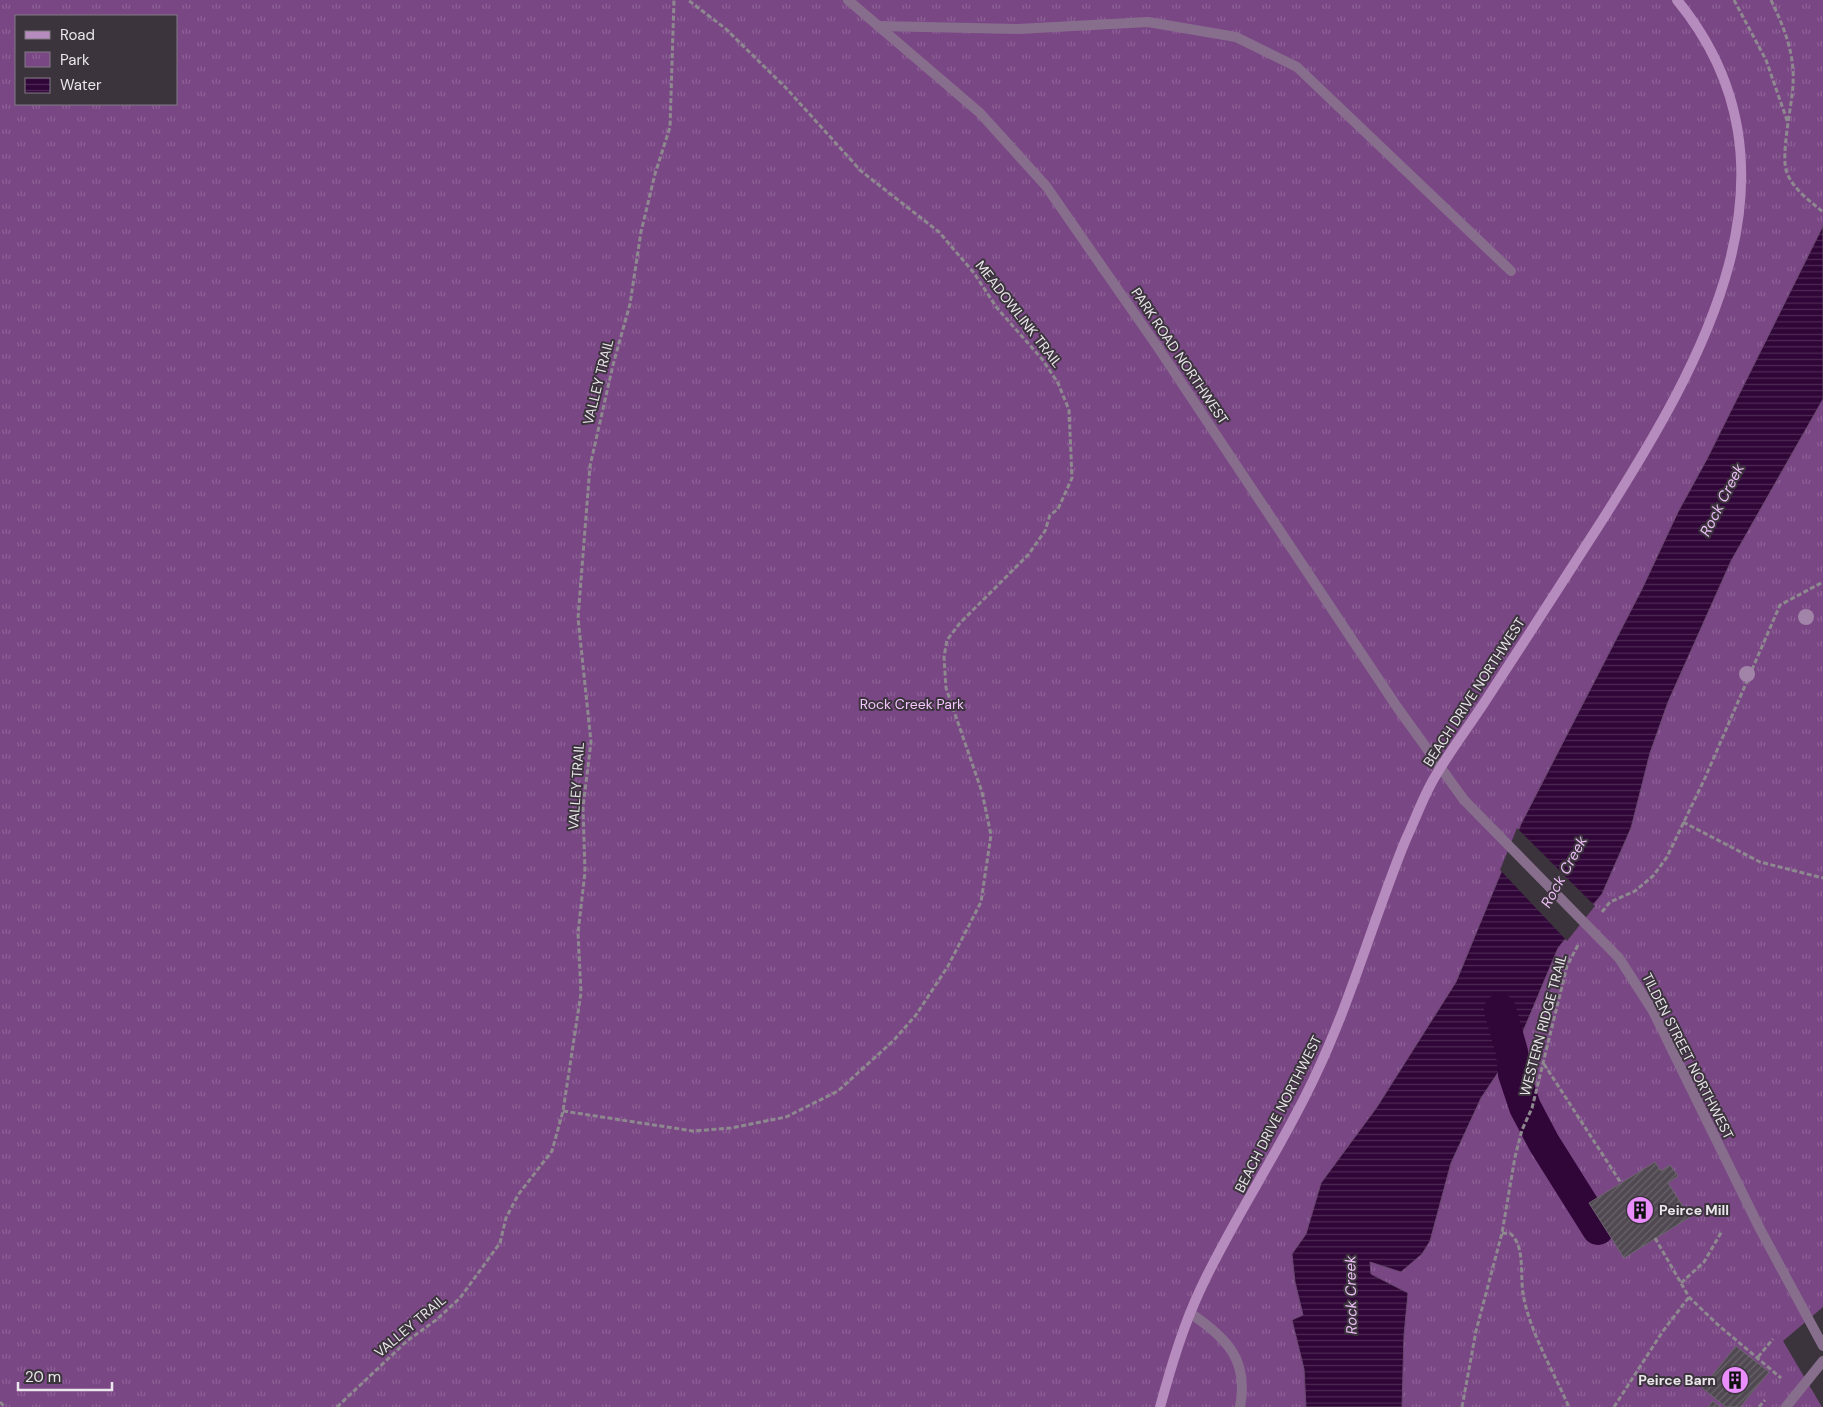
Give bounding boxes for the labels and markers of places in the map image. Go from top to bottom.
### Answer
building icon: Peirce Mill [1625,1195,1655,1225]
place label: Peirce Mill [1659,1201,1729,1219]
building icon: Peirce Barn [1720,1365,1750,1395]
place label: Peirce Barn [1638,1371,1716,1389]

